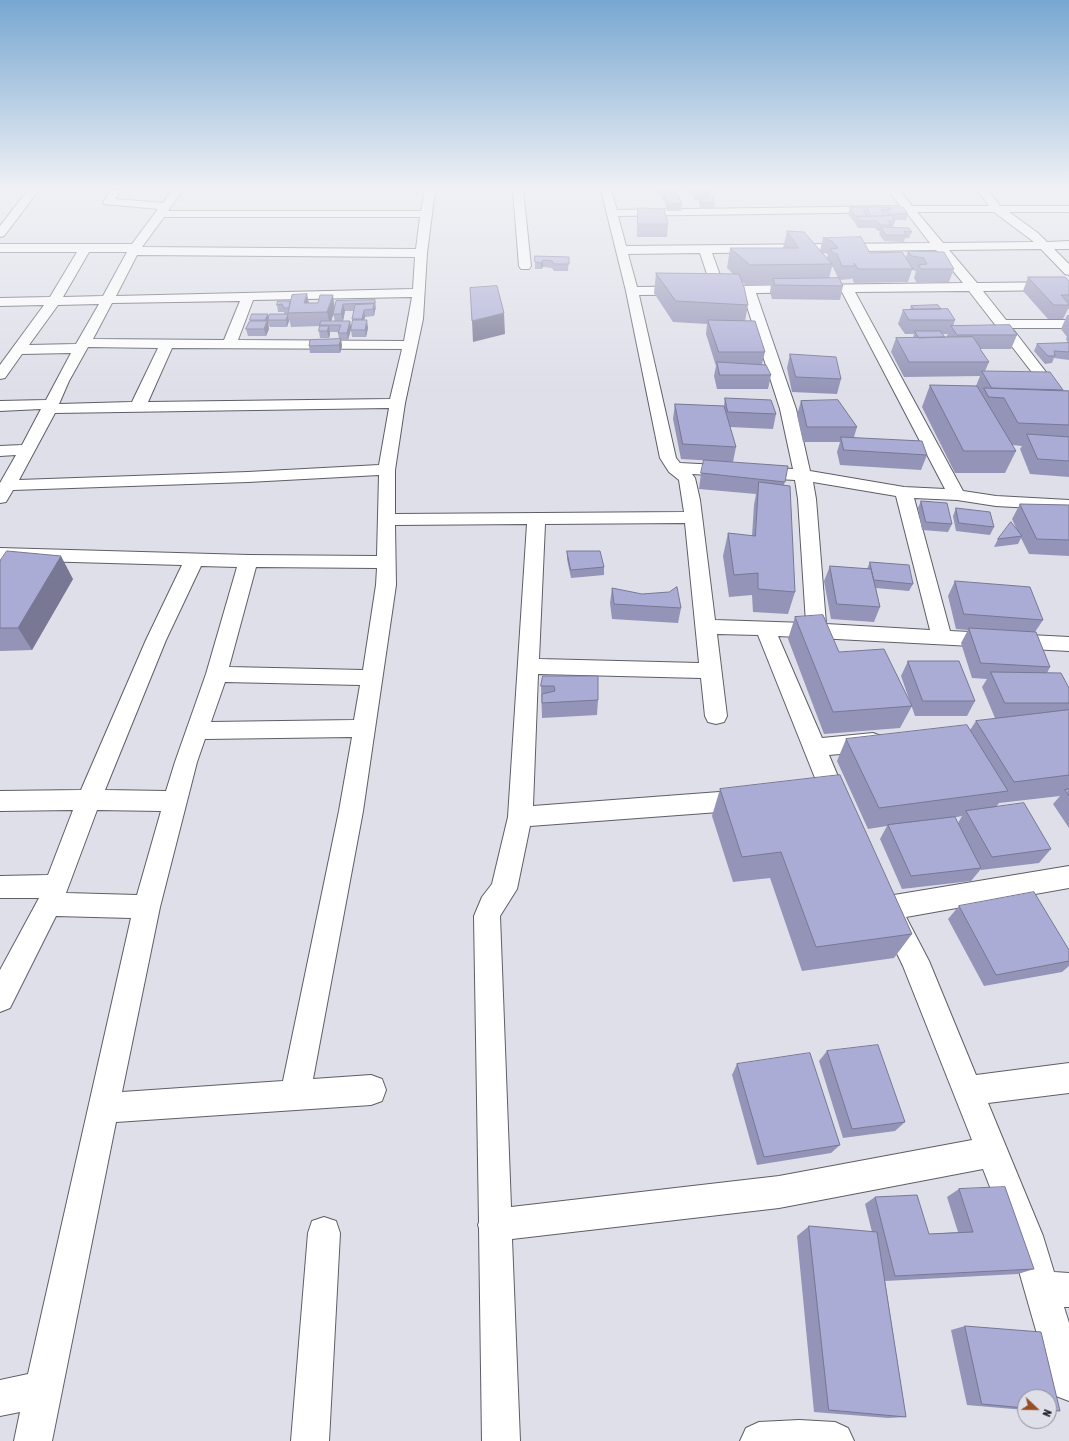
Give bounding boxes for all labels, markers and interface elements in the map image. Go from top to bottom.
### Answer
north arrow [1017,1389,1057,1429]
text: N [1040,1408,1054,1418]

